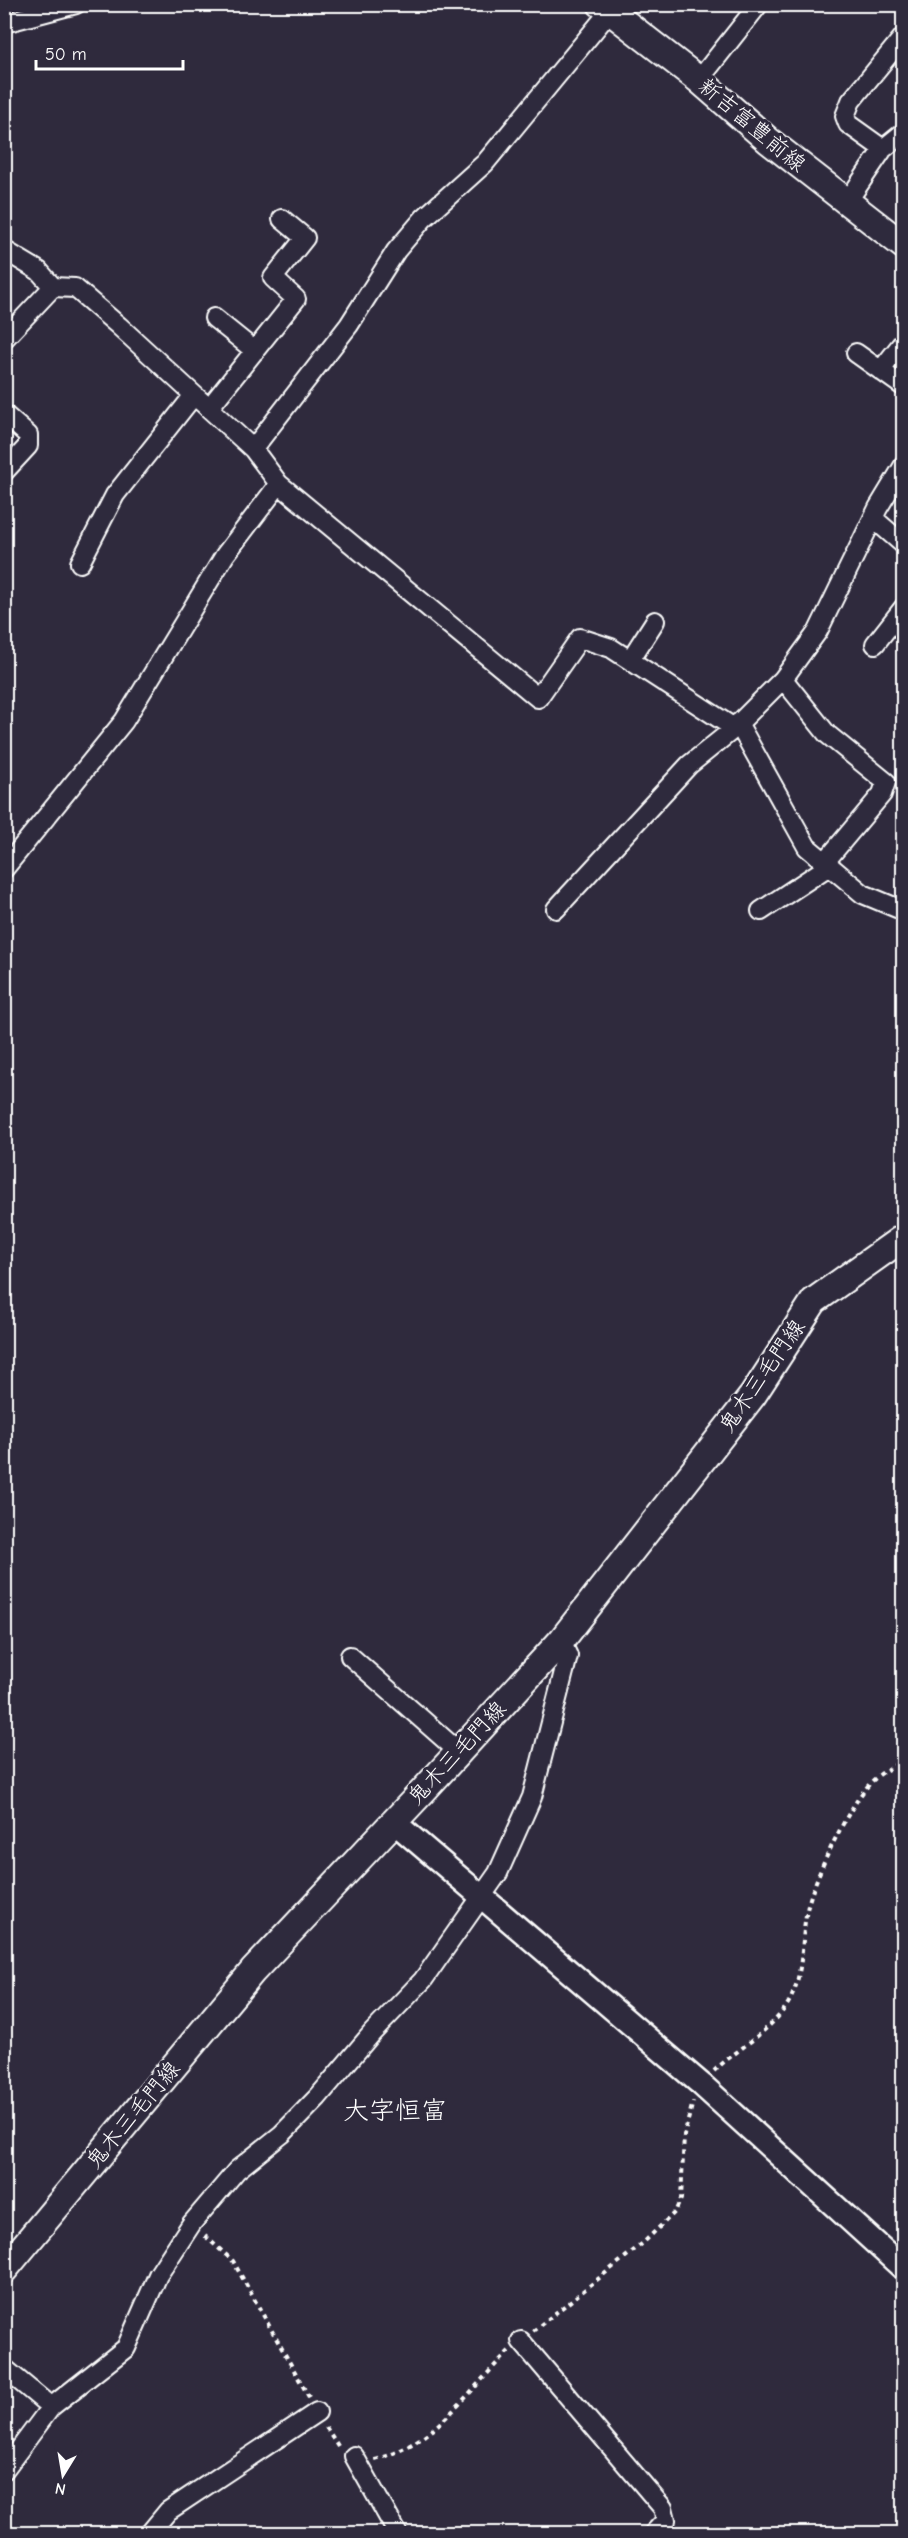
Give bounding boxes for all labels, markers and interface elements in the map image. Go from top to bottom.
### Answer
scale bar [36,33,183,71]
text: 50 m [45,44,87,65]
street label: 新吉富豊前線 [693,73,811,177]
street label: 鬼木三毛門線 [713,1314,811,1438]
street label: 鬼木三毛門線 [402,1696,512,1810]
street label: 鬼木三毛門線 [81,2056,185,2174]
district label: 大字恒富 [343,2096,447,2126]
north arrow [33,2445,93,2505]
text: N [53,2479,67,2499]

